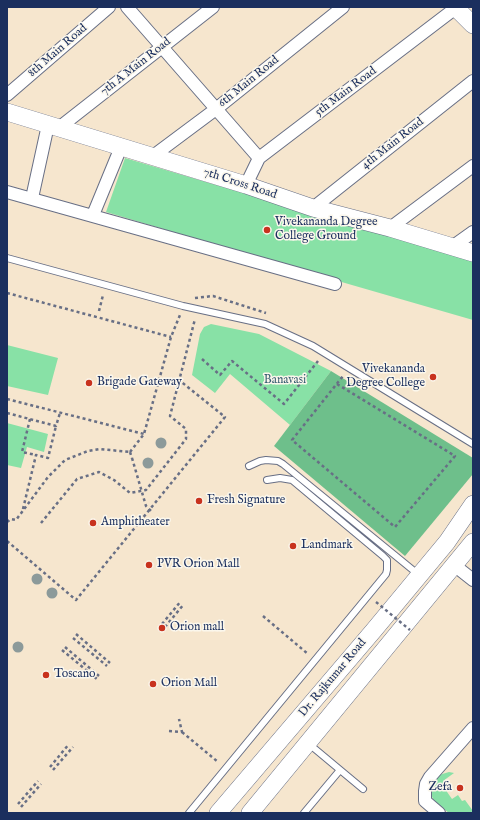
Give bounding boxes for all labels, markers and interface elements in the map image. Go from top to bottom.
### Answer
street label: 8th Main Road [25,21,91,81]
street label: 7th A Main Road [98,35,174,99]
street label: 6th Main Road [216,53,282,111]
street label: 5th Main Road [312,64,380,120]
street label: 4th Main Road [359,115,427,173]
street label: 7th Cross Road [201,165,279,203]
place label: Vivekananda Degree College Ground [275,216,378,244]
marker: Vivekananda Degree College Ground [262,225,272,235]
place label: Vivekananda Degree College [346,363,425,391]
marker: Vivekananda Degree College [428,372,438,382]
park label: Banavasi [264,374,306,388]
place label: Brigade Gateway [97,376,182,390]
marker: Brigade Gateway [84,378,94,388]
place label: Fresh Signature [207,494,285,508]
marker: Fresh Signature [194,496,204,506]
place label: Amphitheater [101,516,170,530]
marker: Amphitheater [88,518,98,528]
place label: Landmark [301,539,353,553]
marker: Landmark [288,541,298,551]
place label: PVR Orion Mall [157,558,239,572]
marker: PVR Orion Mall [144,560,154,570]
place label: Orion mall [170,621,224,635]
marker: Orion mall [157,623,167,633]
street label: Dr. Rajkumar Road [296,636,370,720]
place label: Toscano [54,668,96,682]
marker: Toscano [41,670,51,680]
place label: Orion Mall [161,677,217,691]
marker: Orion Mall [148,679,158,689]
place label: Zefa [429,781,452,795]
marker: Zefa [455,783,465,793]

